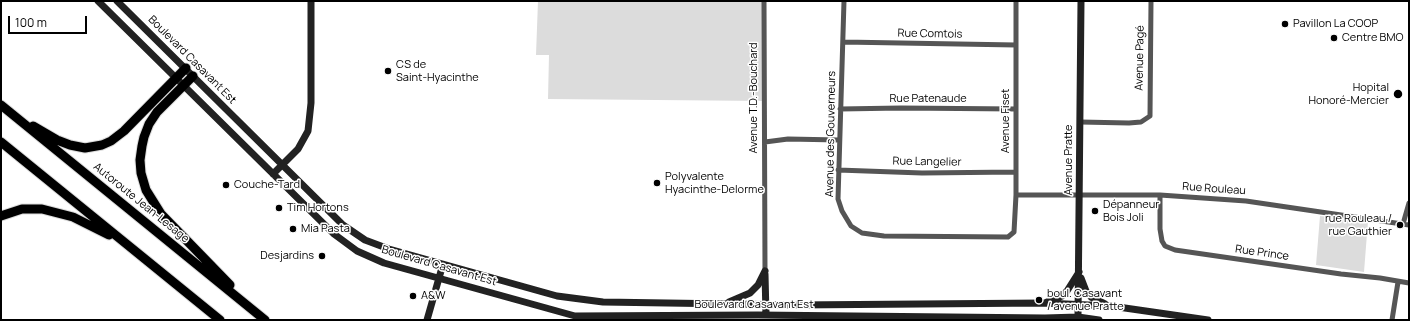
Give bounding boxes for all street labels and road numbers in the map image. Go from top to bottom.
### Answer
street label: Boulevard Casavant Est [145,13,239,107]
street label: Avenue Pagé [1133,25,1147,91]
street label: Rue Comtois [897,27,963,41]
street label: Avenue T.D.-Bouchard [747,42,761,154]
street label: Avenue des Gouverneurs [823,71,839,197]
street label: Avenue Fiset [999,89,1013,153]
street label: Rue Patenaude [889,92,967,106]
street label: Avenue Pratte [1062,125,1076,195]
street label: Rue Langelier [892,155,962,169]
street label: Autoroute Jean-Lesage [90,160,192,246]
street label: Rue Rouleau [1182,180,1246,198]
street label: Boulevard Casavant Est [380,243,498,289]
street label: Rue Prince [1234,243,1290,263]
street label: Boulevard Casavant Est [694,298,814,312]

